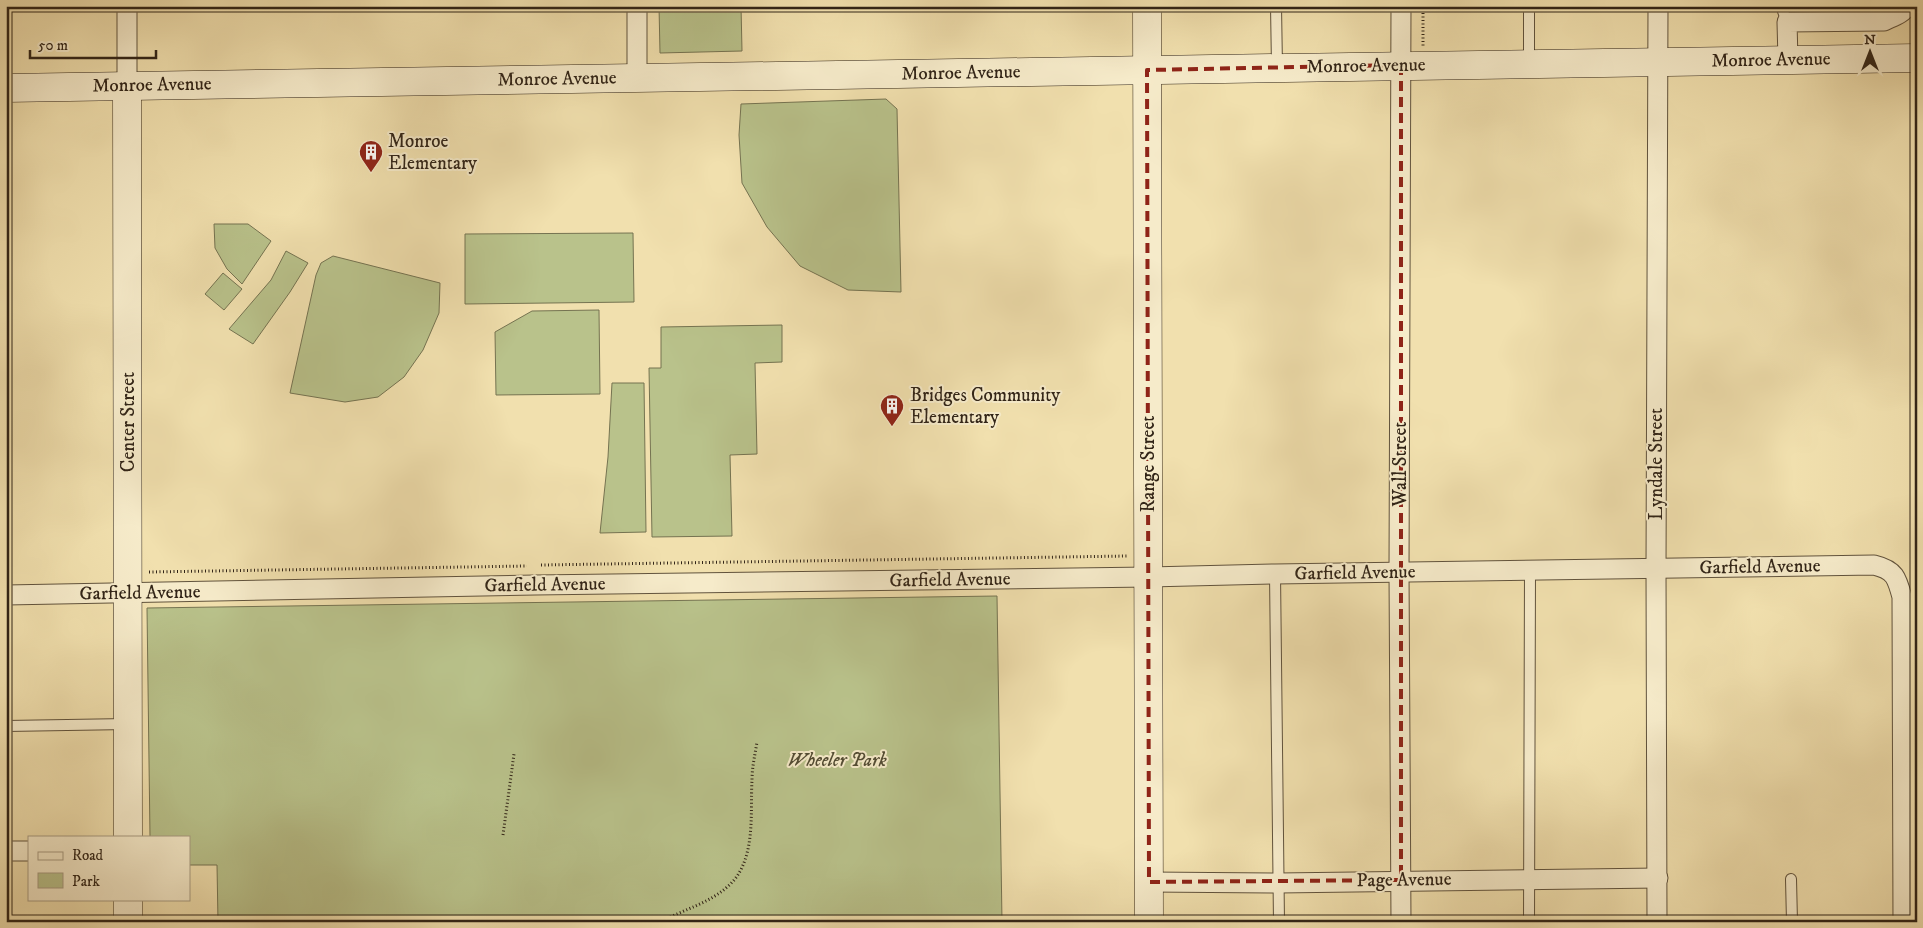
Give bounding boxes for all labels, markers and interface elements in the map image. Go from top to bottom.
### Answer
scale bar [30,28,156,60]
north arrow [1846,28,1896,78]
text: N [1864,31,1876,49]
text: 50 m [38,36,68,55]
street label: Monroe Avenue [1711,47,1831,73]
street label: Monroe Avenue [1306,53,1426,79]
street label: Monroe Avenue [901,60,1021,86]
street label: Monroe Avenue [497,66,617,92]
street label: Monroe Avenue [92,72,212,98]
place label: Monroe Elementary [388,130,478,175]
building icon: Monroe Elementary [358,139,384,173]
street label: Center Street [117,372,140,472]
place label: Bridges Community Elementary [910,384,1061,429]
building icon: Bridges Community Elementary [879,393,905,427]
street label: Lyndale Street [1645,408,1668,520]
street label: Range Street [1137,416,1160,512]
street label: Wall Street [1389,422,1412,507]
street label: Garfield Avenue [1699,554,1821,580]
street label: Garfield Avenue [1294,560,1416,586]
street label: Garfield Avenue [889,567,1011,593]
street label: Garfield Avenue [484,572,606,598]
street label: Garfield Avenue [79,580,201,606]
park label: Wheeler Park [787,749,887,772]
legend [28,836,190,900]
text: Road [72,846,104,865]
street label: Page Avenue [1356,868,1452,892]
text: Park [72,872,101,891]

